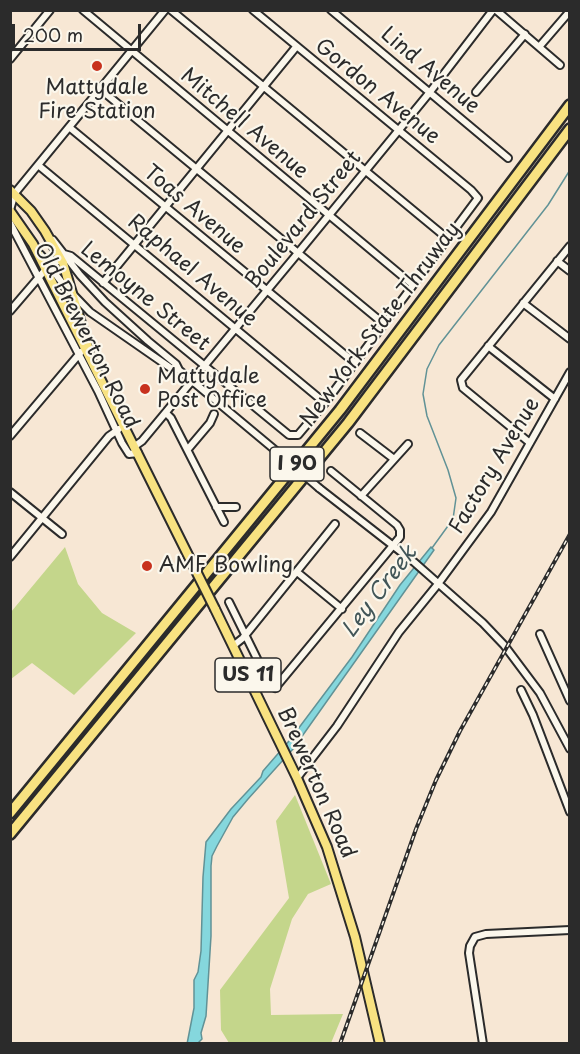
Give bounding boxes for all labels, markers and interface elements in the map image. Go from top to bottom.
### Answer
scale bar [15,12,144,50]
text: 200 m [23,21,83,48]
street label: Lind Avenue [375,22,485,120]
street label: Gordon Avenue [309,34,445,150]
marker: Mattydale Fire Station [90,59,104,73]
street label: Mitchell Avenue [175,63,313,185]
place label: Mattydale Fire Station [38,75,156,125]
street label: Boulevard Street [241,146,367,294]
street label: Toas Avenue [138,160,250,260]
street label: Raphael Avenue [122,210,262,332]
street label: New York State Thruway [296,218,466,432]
street label: Lemoyne Street [75,237,215,357]
street label: Old Brewerton Road [28,239,144,433]
place label: Mattydale Post Office [157,364,267,414]
marker: Mattydale Post Office [138,382,152,396]
street label: Factory Avenue [444,393,546,539]
road number: I 90 [270,447,324,481]
water label: Ley Creek [337,541,423,643]
place label: AMF Bowling [159,553,293,579]
marker: AMF Bowling [140,559,154,573]
road number: US 11 [215,658,281,692]
street label: Brewerton Road [271,703,361,863]

